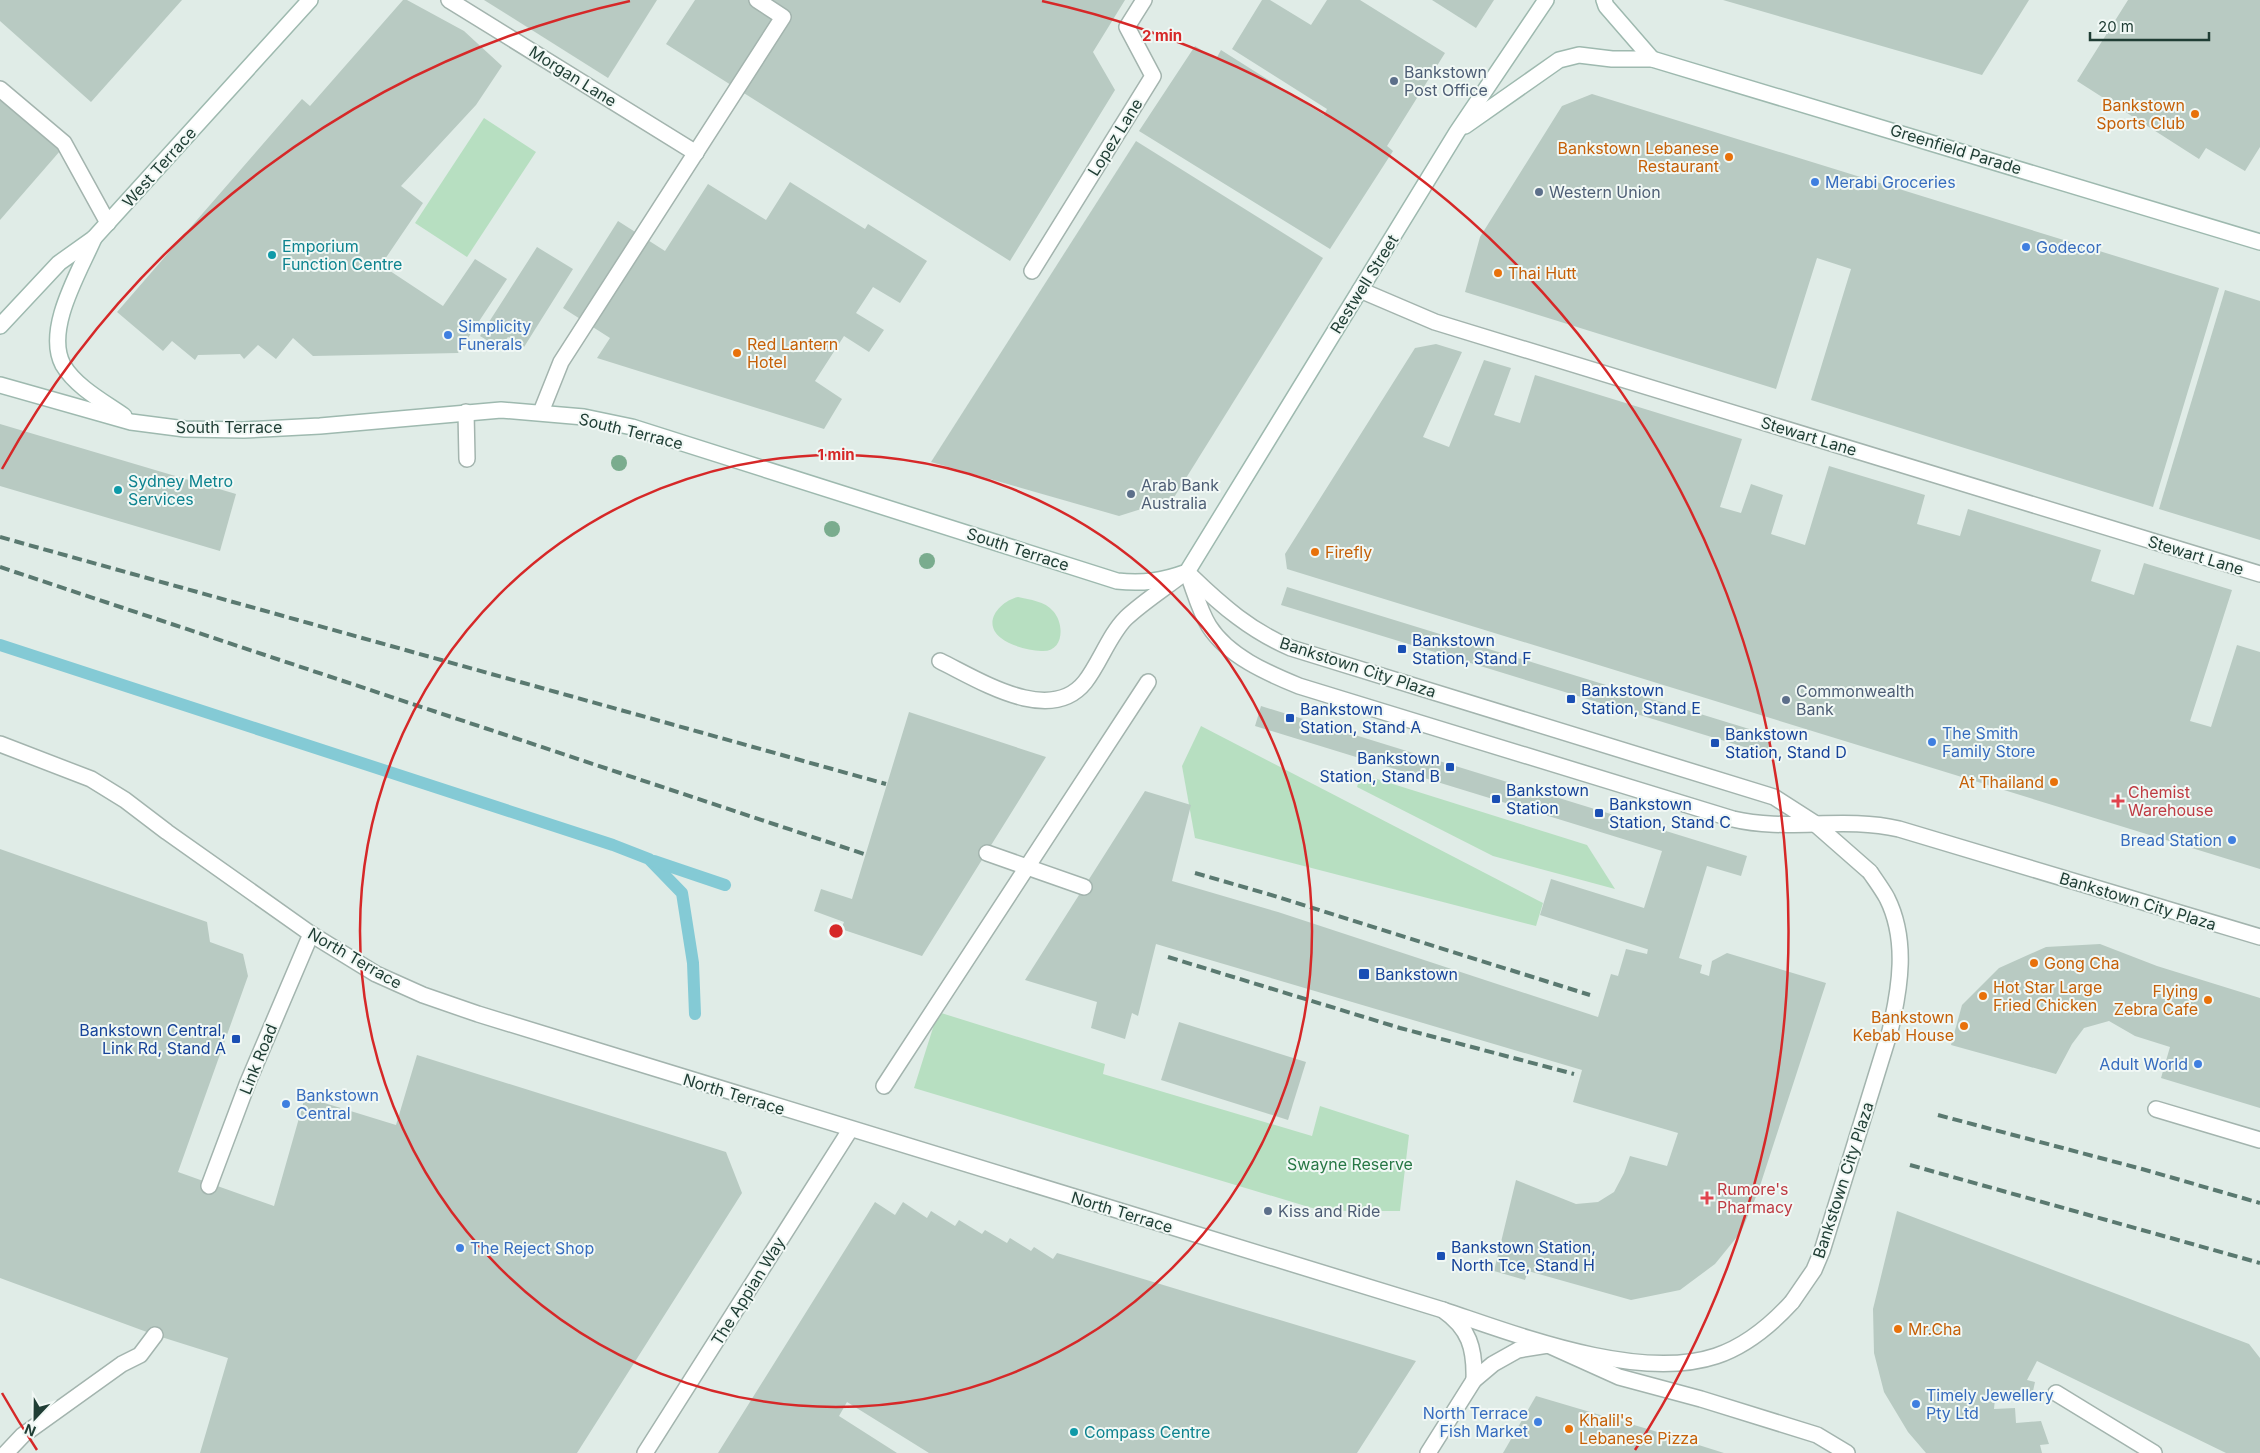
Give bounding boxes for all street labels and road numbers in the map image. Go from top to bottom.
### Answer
street label: Morgan Lane [526,41,620,111]
street label: Lopez Lane [1083,95,1147,179]
street label: Greenfield Parade [1888,119,2024,179]
street label: West Terrace [118,123,200,211]
street label: Restwell Street [1326,231,1402,337]
street label: South Terrace [577,408,685,454]
street label: Stewart Lane [1759,412,1859,460]
street label: South Terrace [176,417,282,437]
street label: South Terrace [964,523,1072,575]
street label: Stewart Lane [2146,531,2246,579]
street label: Bankstown City Plaza [1277,632,1439,702]
street label: Bankstown City Plaza [2057,868,2219,934]
street label: North Terrace [304,923,406,993]
street label: Link Road [235,1021,281,1097]
street label: North Terrace [681,1069,787,1119]
street label: Bankstown City Plaza [1808,1099,1878,1261]
street label: North Terrace [1069,1187,1175,1237]
street label: The Appian Way [707,1233,789,1349]

